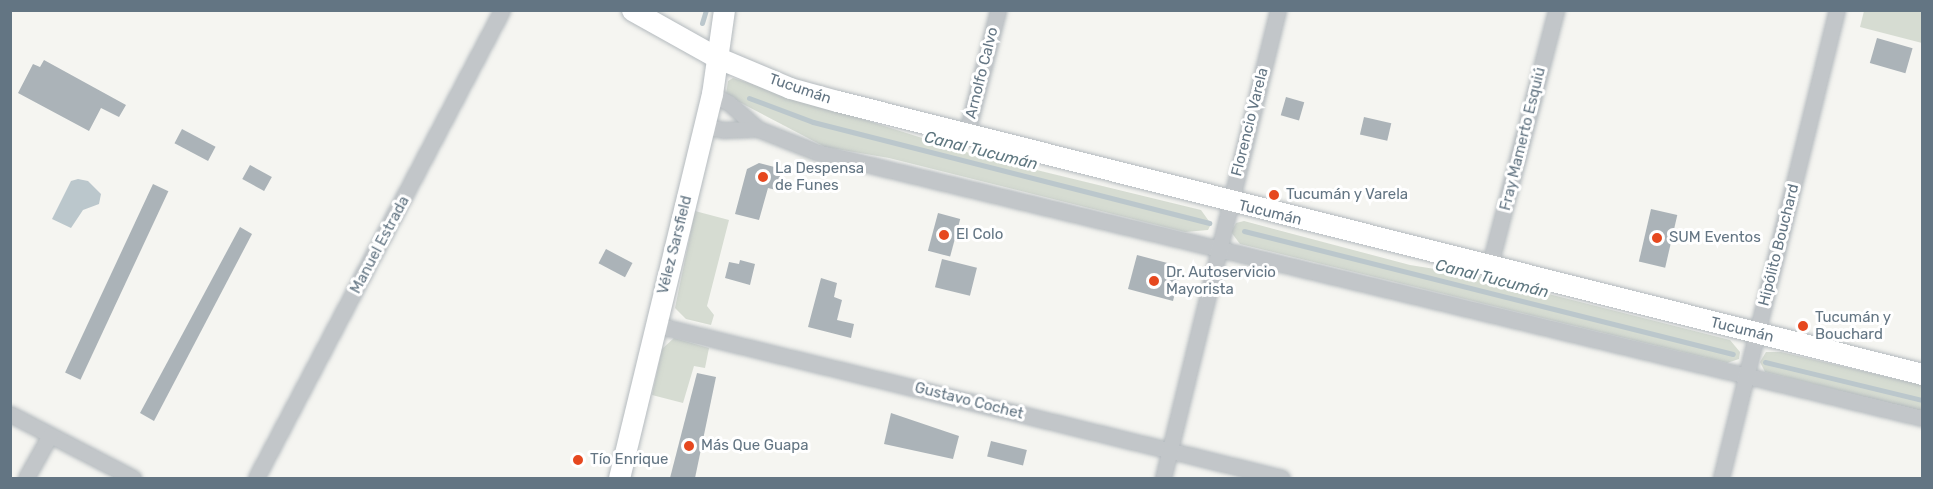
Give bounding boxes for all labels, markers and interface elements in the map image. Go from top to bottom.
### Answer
street label: Arnolfo Calvo [962,25,1002,121]
street label: Fray Mamerto Esquiú [1496,65,1550,213]
street label: Florencio Varela [1228,66,1272,178]
street label: Tucumán [767,70,833,108]
water label: Canal Tucumán [922,128,1040,174]
place label: La Despensa de Funes [775,159,864,194]
marker: La Despensa de Funes [756,170,770,184]
street label: Hipólito Bouchard [1755,182,1803,308]
place label: Tucumán y Varela [1286,186,1409,204]
marker: Tucumán y Varela [1267,188,1281,202]
street label: Manuel Estrada [347,193,413,297]
street label: Vélez Sarsfield [654,194,696,296]
street label: Tucumán [1237,196,1303,230]
place label: El Colo [956,226,1003,244]
marker: El Colo [937,228,951,242]
place label: SUM Eventos [1669,229,1761,247]
marker: SUM Eventos [1650,231,1664,245]
water label: Canal Tucumán [1433,256,1551,302]
place label: Dr. Autoservicio Mayorista [1166,263,1276,298]
marker: Dr. Autoservicio Mayorista [1147,274,1161,288]
place label: Tucumán y Bouchard [1815,308,1891,343]
street label: Tucumán [1709,313,1775,347]
marker: Tucumán y Bouchard [1796,319,1810,333]
street label: Gustavo Cochet [913,379,1025,423]
place label: Más Que Guapa [701,437,809,455]
marker: Más Que Guapa [682,439,696,453]
place label: Tío Enrique [590,451,668,469]
marker: Tío Enrique [571,453,585,467]

